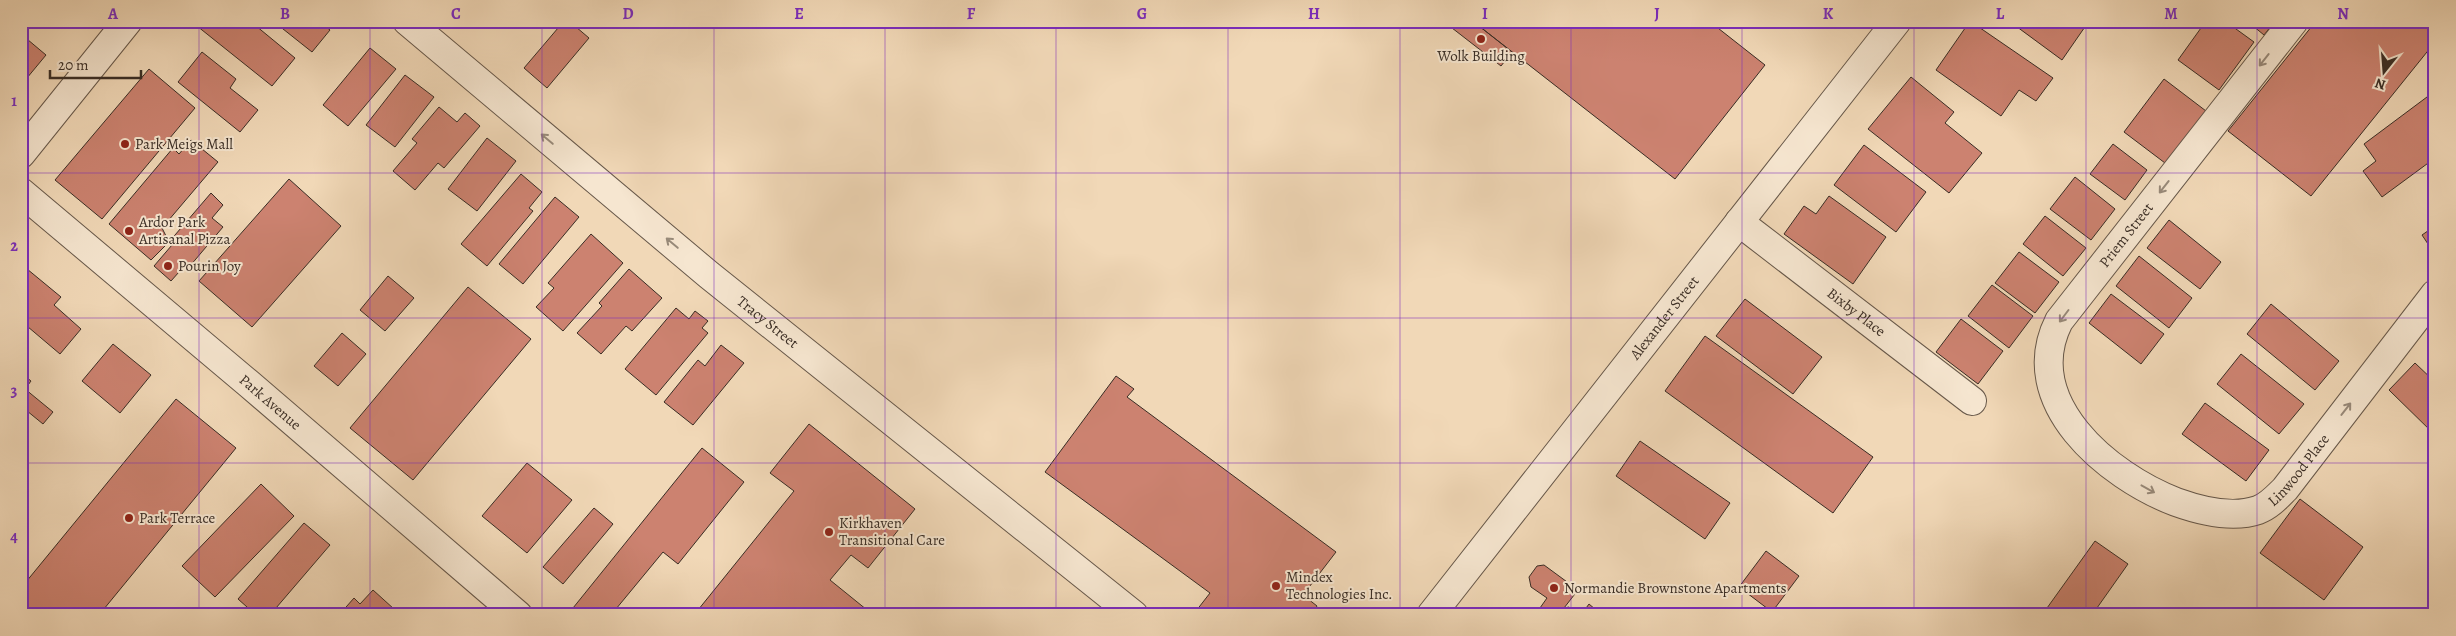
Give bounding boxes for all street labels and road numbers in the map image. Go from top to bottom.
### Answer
street label: Priem Street [2094,198,2158,272]
street label: Alexander Street [1625,272,1703,364]
street label: Bixby Place [1823,283,1890,341]
street label: Tracy Street [733,291,803,353]
street label: Park Avenue [235,370,306,435]
street label: Linwood Place [2263,429,2334,511]

